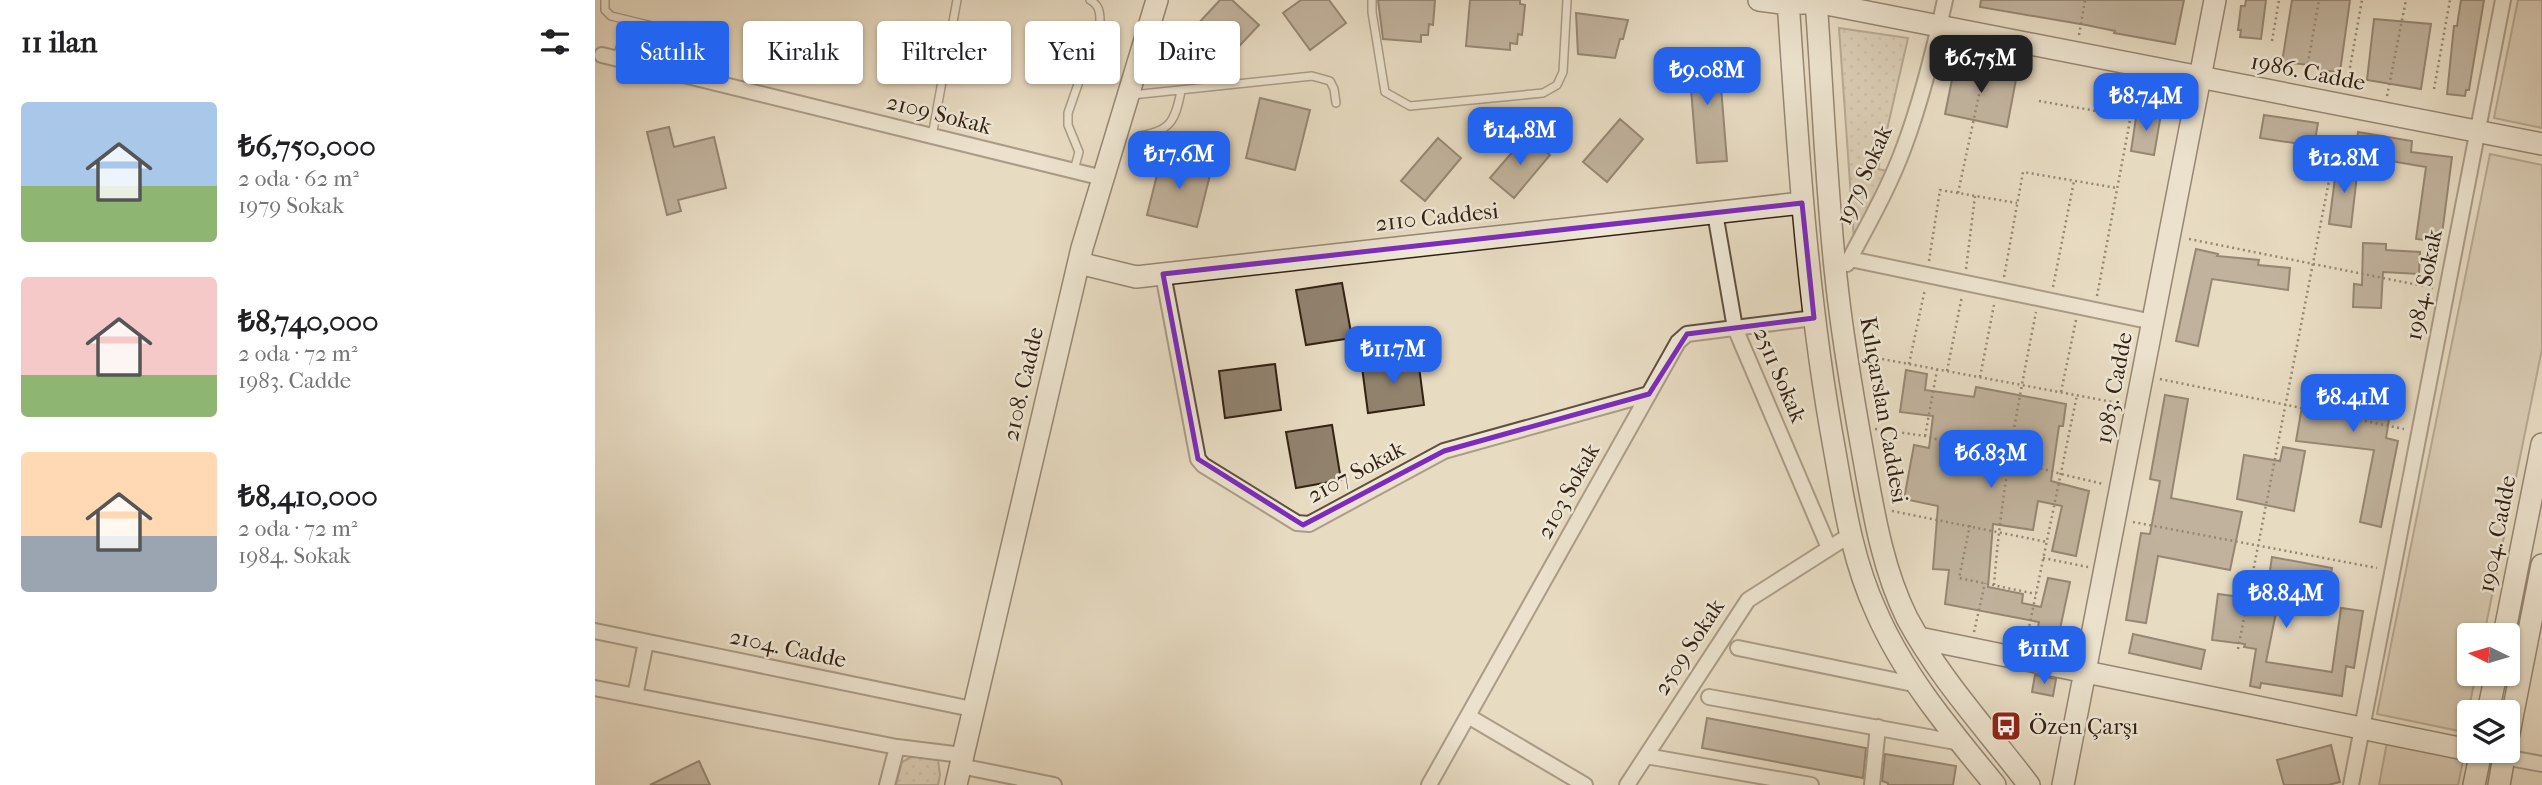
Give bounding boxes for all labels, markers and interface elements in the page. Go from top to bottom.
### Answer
chip: Satılık [616,21,729,84]
chip: Kiralık [743,21,863,84]
chip: Filtreler [877,21,1011,84]
chip: Yeni [1025,21,1120,84]
chip: Daire [1134,21,1240,84]
icon: filters [536,23,574,61]
text: 11 ilan [21,25,97,60]
pin: ₺6.75M [1924,36,2038,95]
text: ₺6.75M [1946,44,2016,71]
pin: ₺9.08M [1650,48,1764,107]
street label: 1986. Cadde [2248,48,2368,96]
text: ₺9.08M [1670,56,1744,83]
pin: ₺8.74M [2089,74,2203,133]
text: ₺8.74M [2110,82,2182,109]
street label: 2109 Sokak [884,88,995,140]
pin: ₺14.8M [1463,108,1577,167]
text: ₺14.8M [1484,116,1556,143]
street label: 1979 Sokak [1830,120,1898,229]
text: ₺6,750,000 [238,129,376,164]
icon: home [77,130,161,214]
pin: ₺17.6M [1122,132,1236,191]
pin: ₺12.8M [2287,136,2401,195]
text: ₺17.6M [1144,140,1214,167]
text: ₺12.8M [2309,144,2379,171]
text: 2 oda · 62 m² [238,165,359,192]
text: 1979 Sokak [238,192,344,219]
street label: 2110 Caddesi [1374,197,1500,237]
street label: 1984. Sokak [2400,226,2448,343]
text: ₺8,740,000 [238,304,379,339]
icon: home [77,305,161,389]
street label: Kılıçarslan Caddesi [1854,315,1914,505]
street label: 2511 Sokak [1748,323,1813,428]
street label: 2108. Cadde [997,324,1049,444]
pin: ₺11.7M [1336,326,1450,386]
street label: 1983. Cadde [2090,330,2138,446]
text: ₺11.7M [1361,335,1425,362]
text: 2 oda · 72 m² [238,340,357,367]
text: 1983. Cadde [238,367,351,394]
pin: ₺8.41M [2296,374,2410,434]
text: ₺8.41M [2317,383,2389,410]
pin: ₺6.83M [1934,430,2048,490]
street label: 2107 Sokak [1303,435,1410,509]
street label: 2103 Sokak [1531,438,1606,543]
text: ₺6.83M [1955,439,2027,466]
street label: 1904. Cadde [2472,473,2522,595]
text: ₺8,410,000 [238,479,378,514]
icon: home [77,480,161,564]
text: 2 oda · 72 m² [238,515,357,542]
text: 1984. Sokak [238,542,351,569]
pin: ₺8.84M [2229,570,2343,630]
text: ₺8.84M [2248,579,2324,606]
street label: 2509 Sokak [1648,593,1731,700]
street label: 2104. Cadde [727,622,849,674]
north arrow [2457,623,2520,686]
map controls [2457,623,2520,763]
pin: ₺11M [2003,626,2085,686]
text: ₺11M [2019,635,2069,662]
button: layers [2457,700,2520,763]
bus stop icon: Özen Çarşı [1989,709,2023,743]
place label: Özen Çarşı [2029,713,2138,740]

